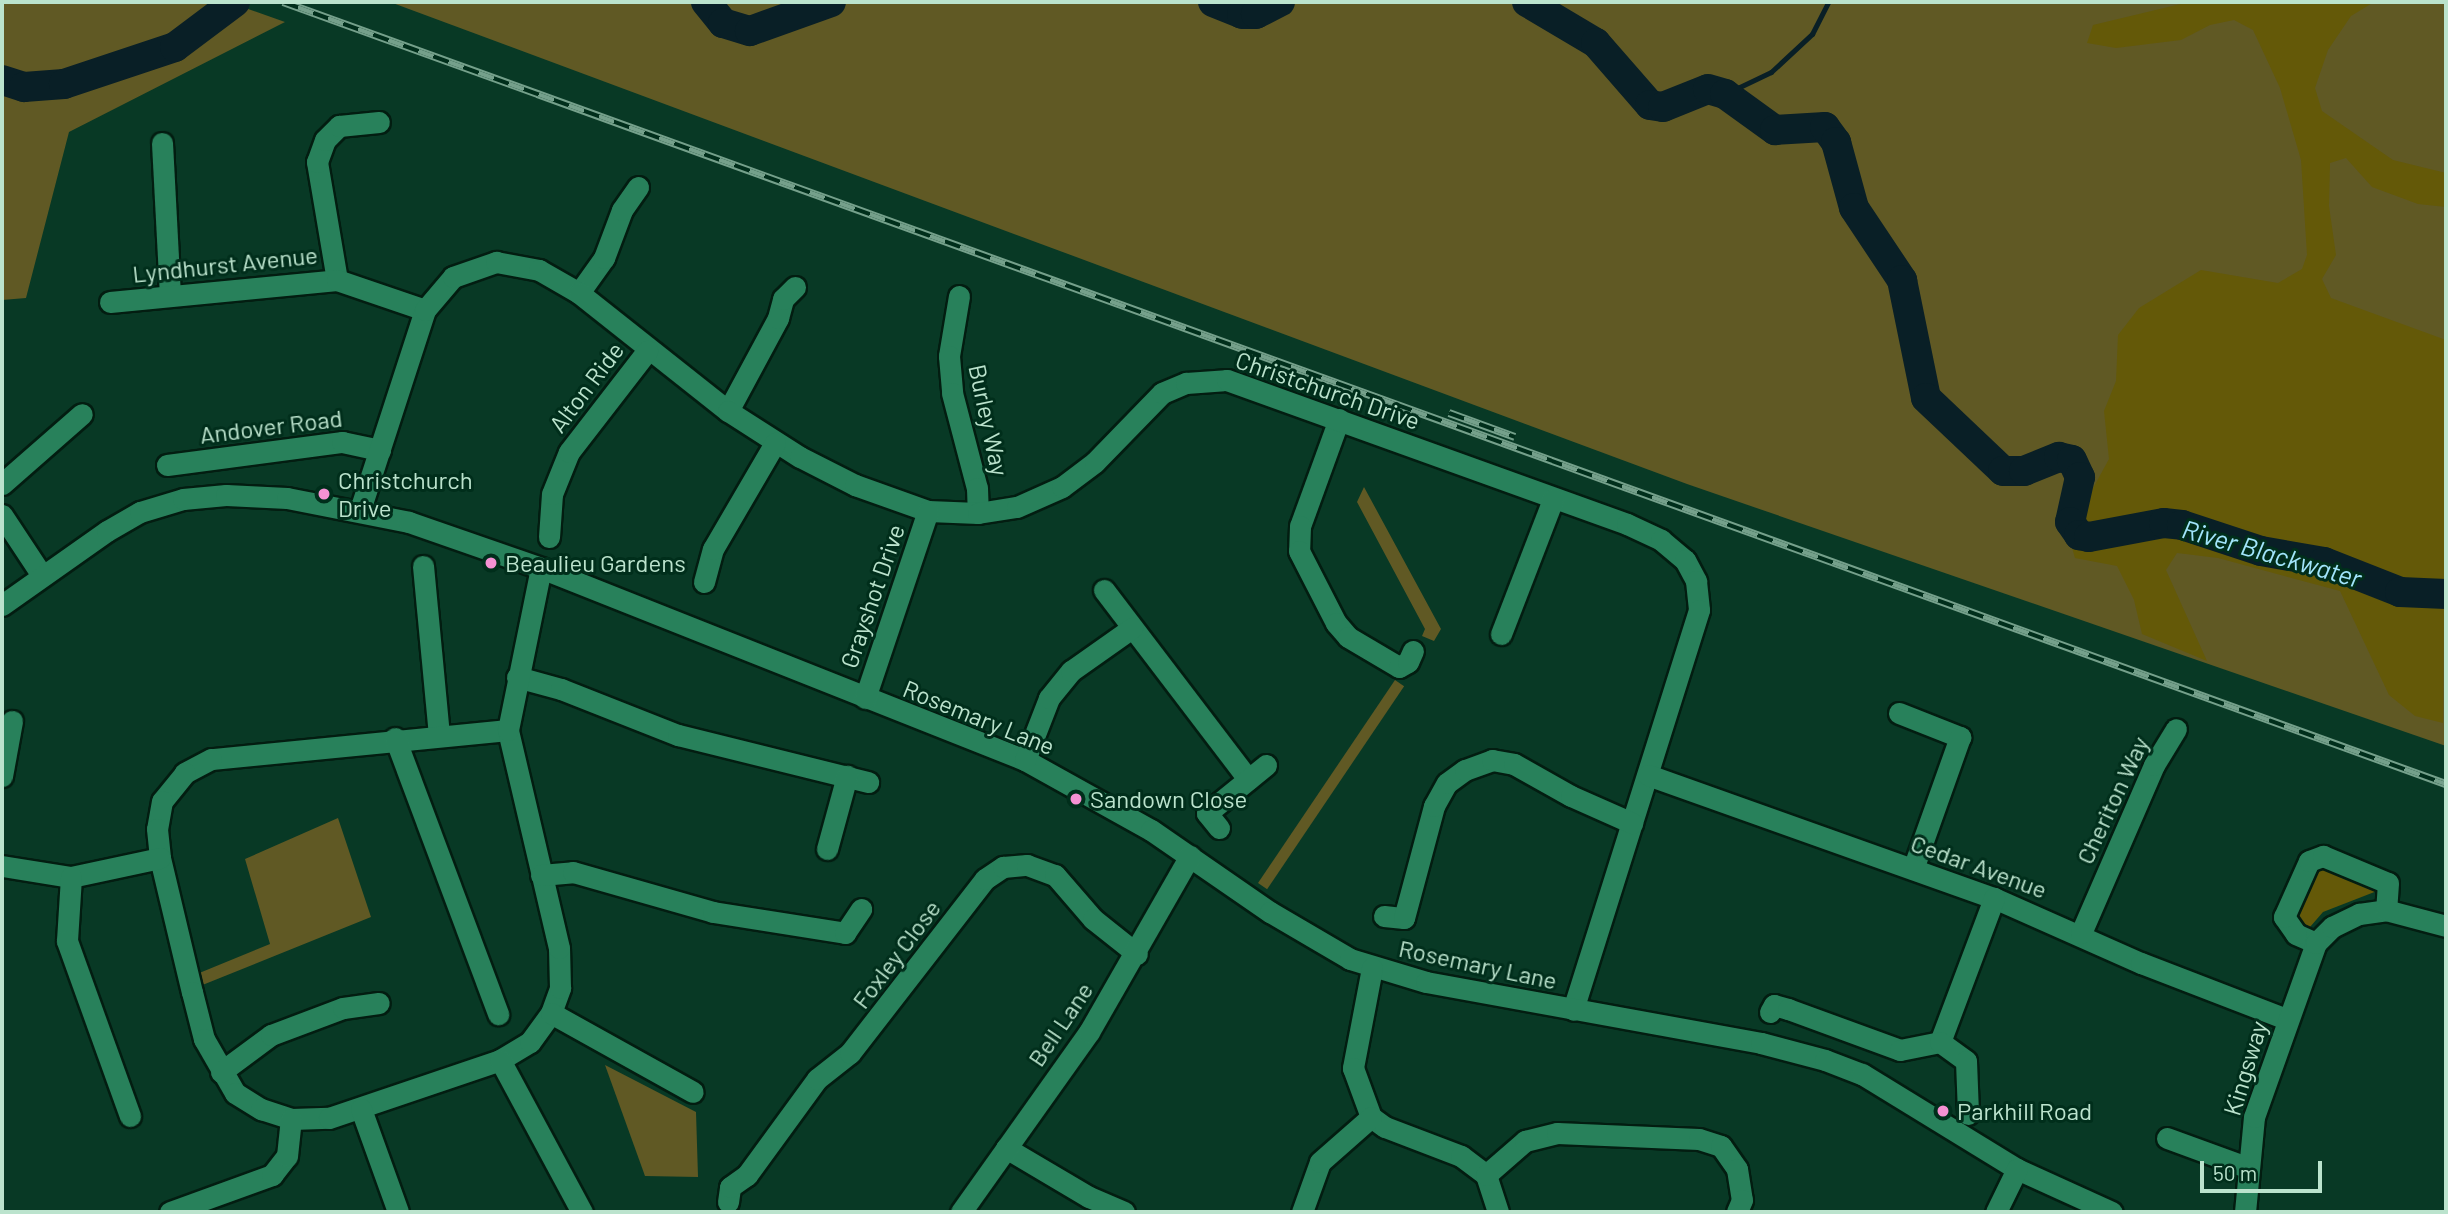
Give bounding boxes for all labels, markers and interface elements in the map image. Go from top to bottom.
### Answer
street label: Lyndhurst Avenue [131,240,319,288]
street label: Alton Ride [543,336,629,438]
street label: Christchurch Drive [1232,345,1424,435]
street label: Burley Way [963,362,1015,478]
street label: Andover Road [198,403,344,449]
place label: Christchurch Drive [338,466,473,522]
marker: Christchurch Drive [316,486,332,502]
water label: River Blackwater [2179,513,2365,593]
street label: Grayshot Drive [834,520,910,672]
place label: Beaulieu Gardens [505,549,686,577]
marker: Beaulieu Gardens [483,555,499,571]
street label: Rosemary Lane [899,674,1059,760]
street label: Cheriton Way [2070,732,2154,868]
place label: Sandown Close [1090,785,1247,813]
marker: Sandown Close [1068,791,1084,807]
street label: Cedar Avenue [1907,828,2051,904]
street label: Foxley Close [846,894,946,1014]
street label: Rosemary Lane [1396,933,1560,995]
street label: Bell Lane [1021,977,1099,1071]
street label: Kingsway [2217,1017,2273,1119]
place label: Parkhill Road [1957,1097,2092,1125]
marker: Parkhill Road [1935,1103,1951,1119]
scale bar [2203,1148,2326,1192]
text: 50 m [2213,1160,2257,1185]

